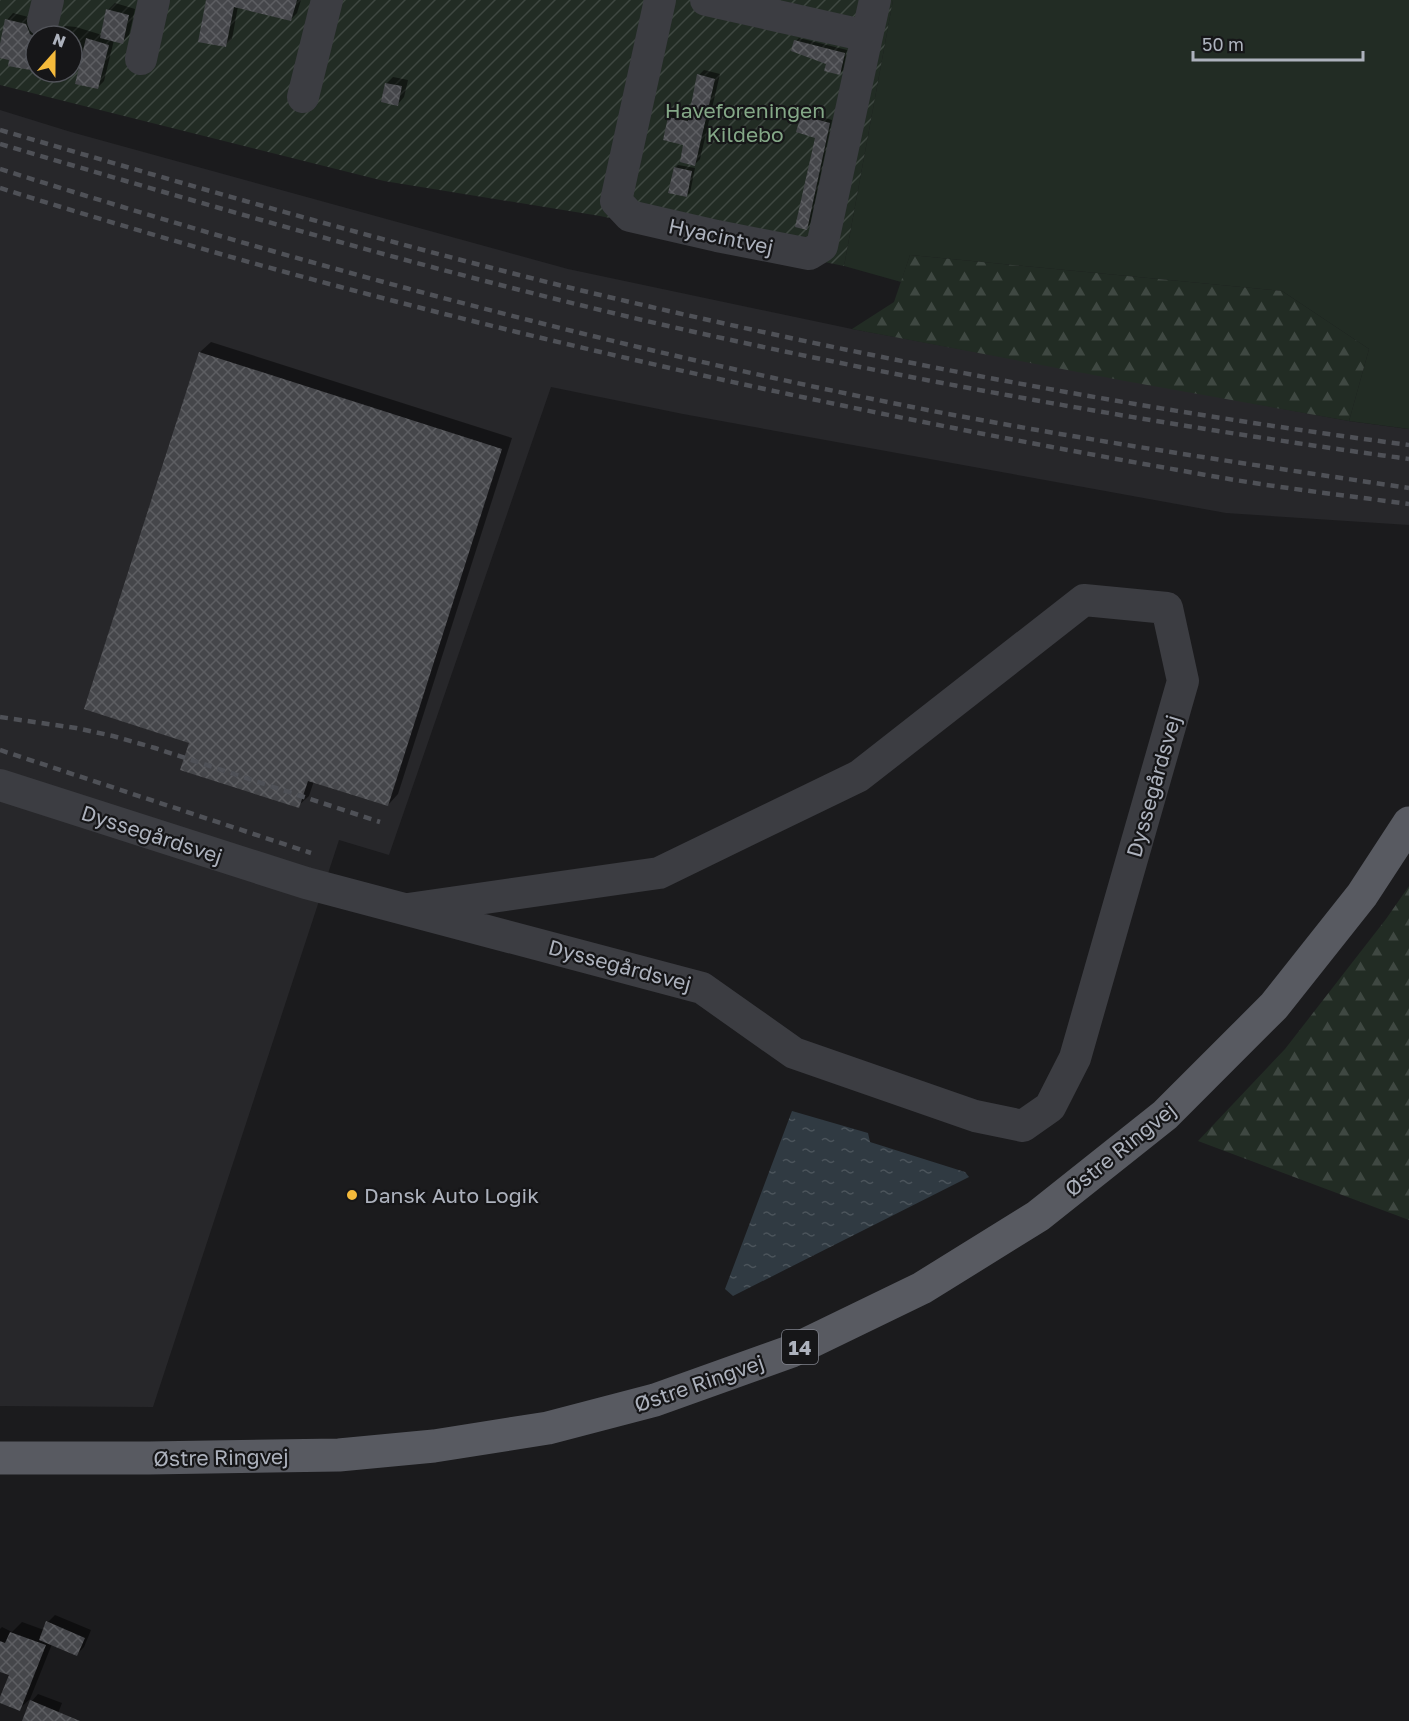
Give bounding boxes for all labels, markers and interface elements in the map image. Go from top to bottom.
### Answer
north arrow [24,24,84,84]
scale bar [1193,24,1362,62]
text: N [50,28,69,52]
text: 50 m [1202,33,1244,55]
park label: Haveforeningen Kildebo [665,97,825,147]
street label: Hyacintvej [666,212,776,260]
street label: Dyssegårdsvej [1120,712,1186,860]
street label: Dyssegårdsvej [78,799,226,869]
street label: Dyssegårdsvej [546,933,694,997]
street label: Østre Ringvej [1059,1096,1181,1202]
place label: Dansk Auto Logik [364,1182,539,1208]
marker: Dansk Auto Logik [345,1188,359,1202]
road number: 14 [782,1330,818,1364]
street label: Østre Ringvej [631,1349,767,1417]
street label: Østre Ringvej [153,1443,289,1471]

